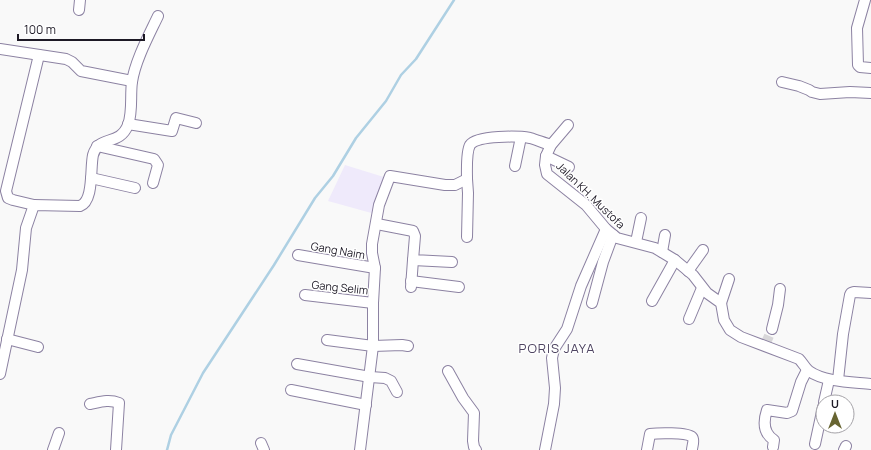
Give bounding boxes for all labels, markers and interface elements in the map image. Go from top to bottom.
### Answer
scale bar [18,16,144,42]
text: 100 m [24,21,56,38]
street label: Jalan KH. Mustofa [554,158,628,232]
street label: Gang Naim [310,238,366,262]
street label: Gang Selim [311,277,369,297]
district label: PORIS JAYA [519,339,595,357]
north arrow [815,394,855,434]
text: U [831,396,839,411]

